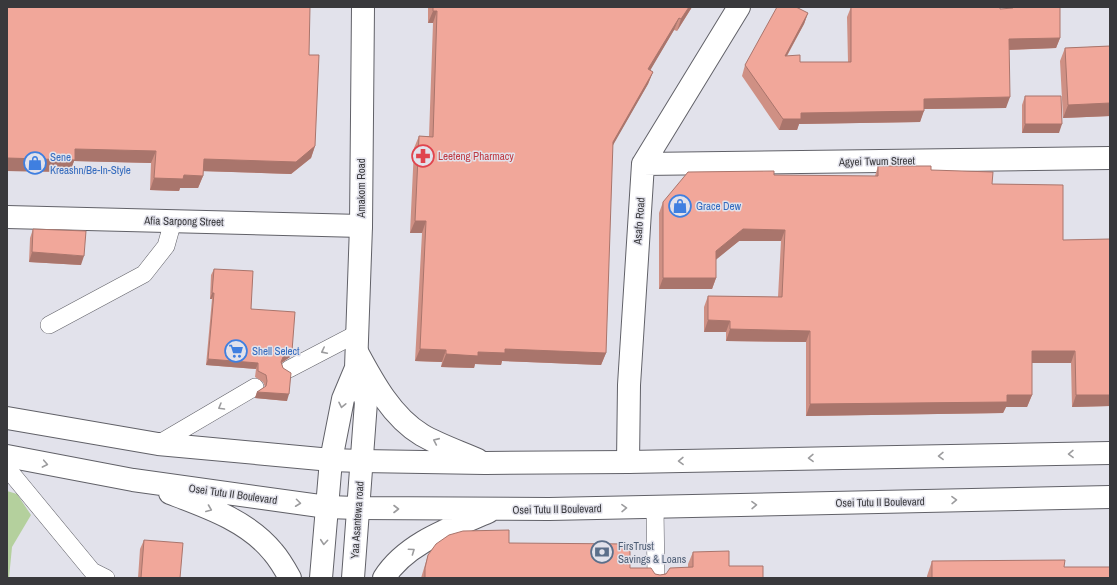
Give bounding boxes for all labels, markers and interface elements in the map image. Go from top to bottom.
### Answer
pharmacy icon: Leeteng Pharmacy [410,143,436,169]
place label: Leeteng Pharmacy [438,149,514,163]
shop icon: Sene Kreashn/Be-In-Style [22,150,48,176]
place label: Sene Kreashn/Be-In-Style [50,150,131,177]
street label: Agyei Twum Street [838,153,916,169]
street label: Amakom Road [354,158,368,219]
shop icon: Grace Dew [667,193,693,219]
street label: Asafo Road [630,197,648,246]
place label: Grace Dew [696,199,742,213]
street label: Afia Sarpong Street [143,213,224,229]
supermarket icon: Shell Select [223,338,249,364]
place label: Shell Select [252,344,300,358]
one-way arrow [320,346,328,354]
one-way arrow [338,401,347,408]
one-way arrow [218,402,225,409]
one-way arrow [433,438,440,446]
one-way arrow [1068,449,1074,458]
one-way arrow [938,452,944,460]
one-way arrow [808,454,814,462]
one-way arrow [678,457,684,465]
one-way arrow [42,459,48,467]
street label: Osei Tutu II Boulevard [188,481,278,507]
street label: Yaa Asantewa road [347,481,367,559]
street label: Osei Tutu II Boulevard [835,494,925,510]
one-way arrow [951,496,957,504]
one-way arrow [295,498,301,507]
street label: Osei Tutu II Boulevard [512,501,602,517]
one-way arrow [751,501,757,509]
one-way arrow [204,504,212,512]
one-way arrow [393,504,399,513]
one-way arrow [621,504,627,512]
one-way arrow [320,539,329,545]
bank icon: FirsTrust Savings & Loans [589,539,615,565]
place label: FirsTrust Savings & Loans [618,539,687,566]
one-way arrow [407,549,414,556]

